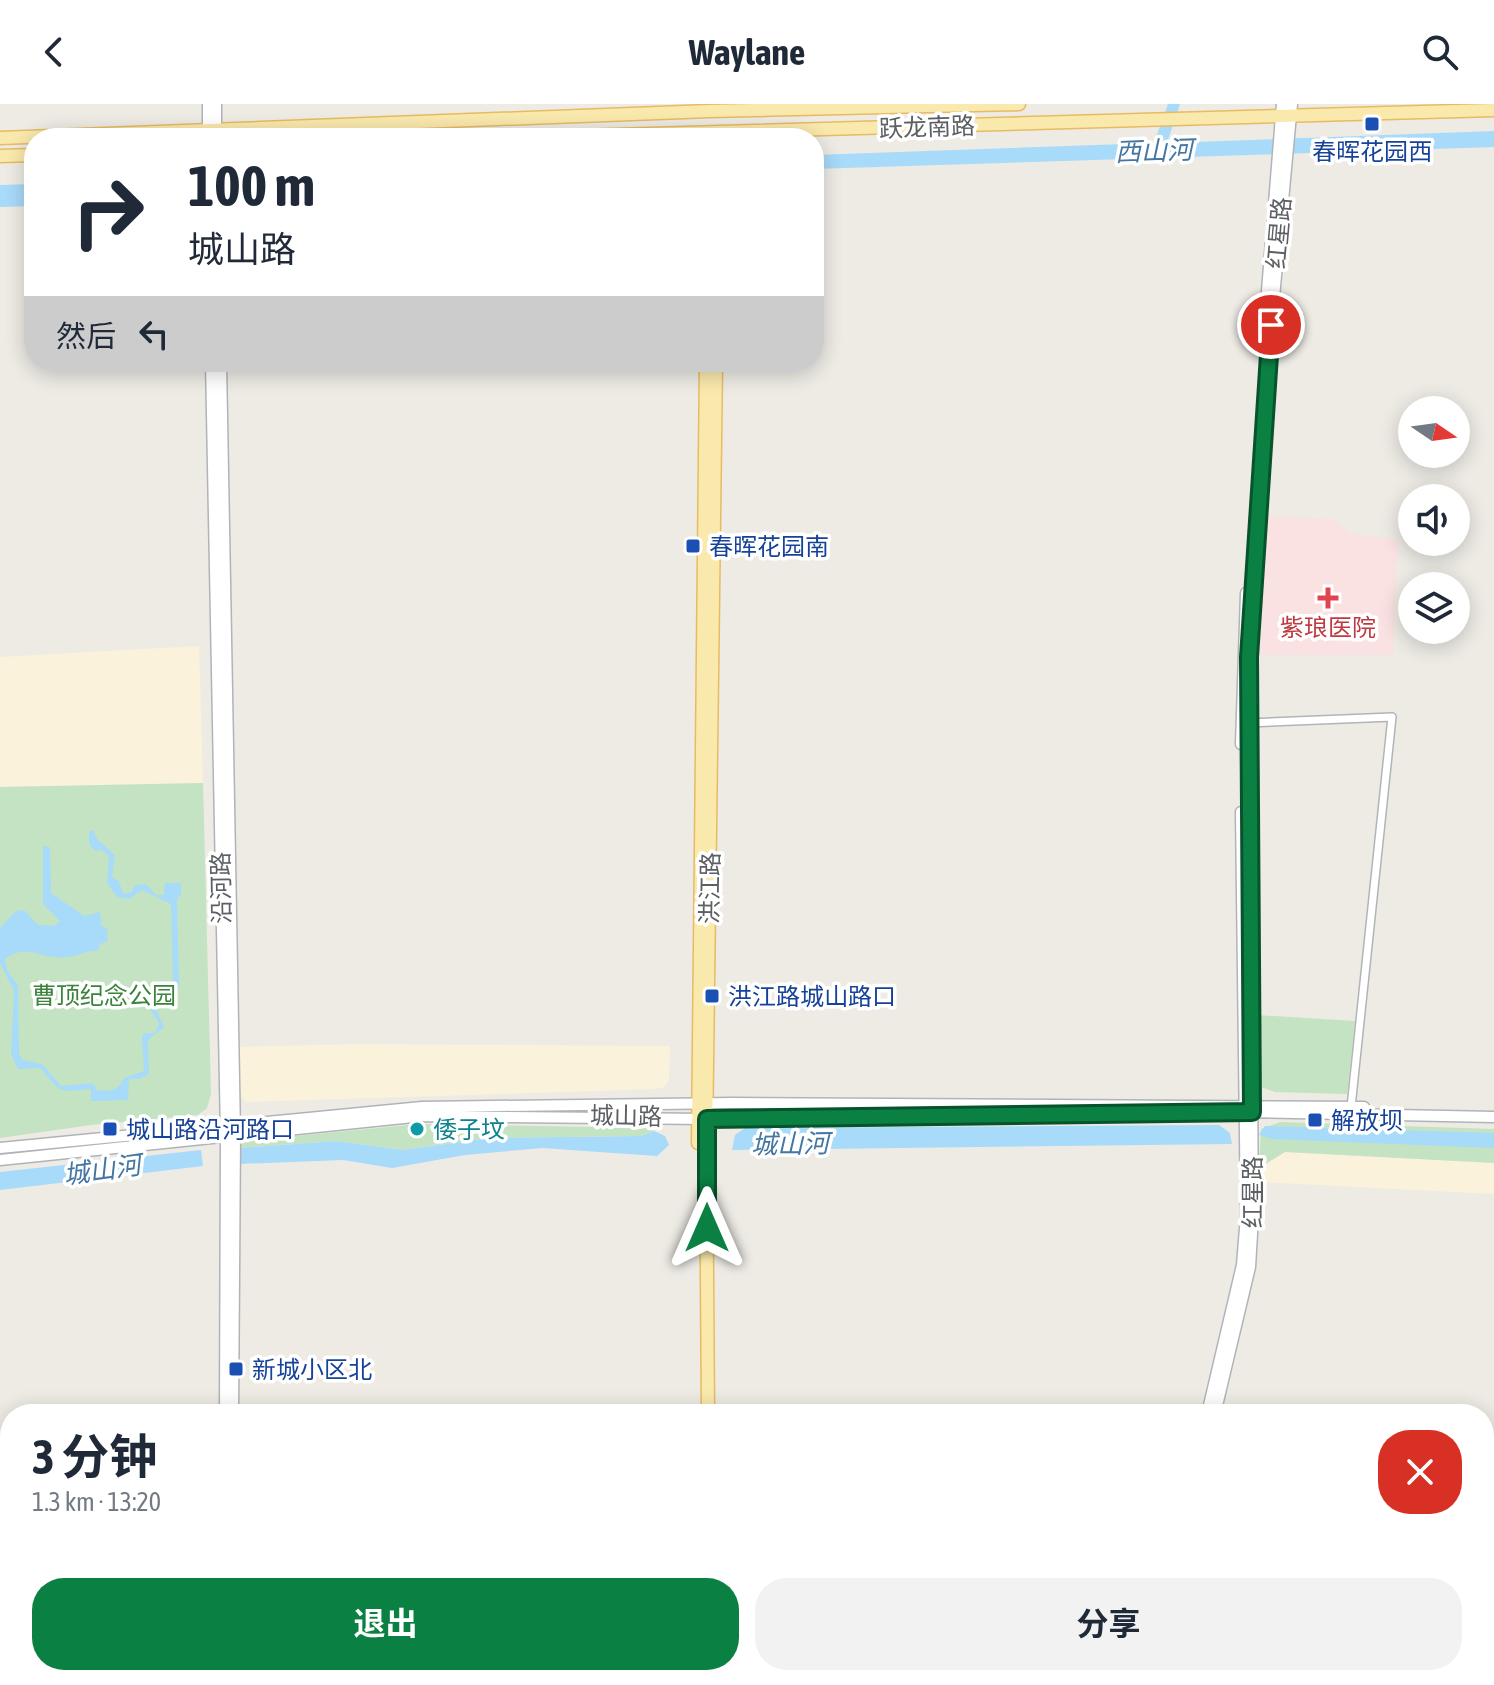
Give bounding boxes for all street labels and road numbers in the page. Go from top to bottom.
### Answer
street label: 跃龙南路 [879,112,975,142]
street label: 红星路 [1262,196,1296,270]
street label: 沿河路 [207,852,235,924]
street label: 洪江路 [696,852,724,924]
street label: 城山路 [590,1102,662,1130]
street label: 红星路 [1239,1156,1266,1228]

